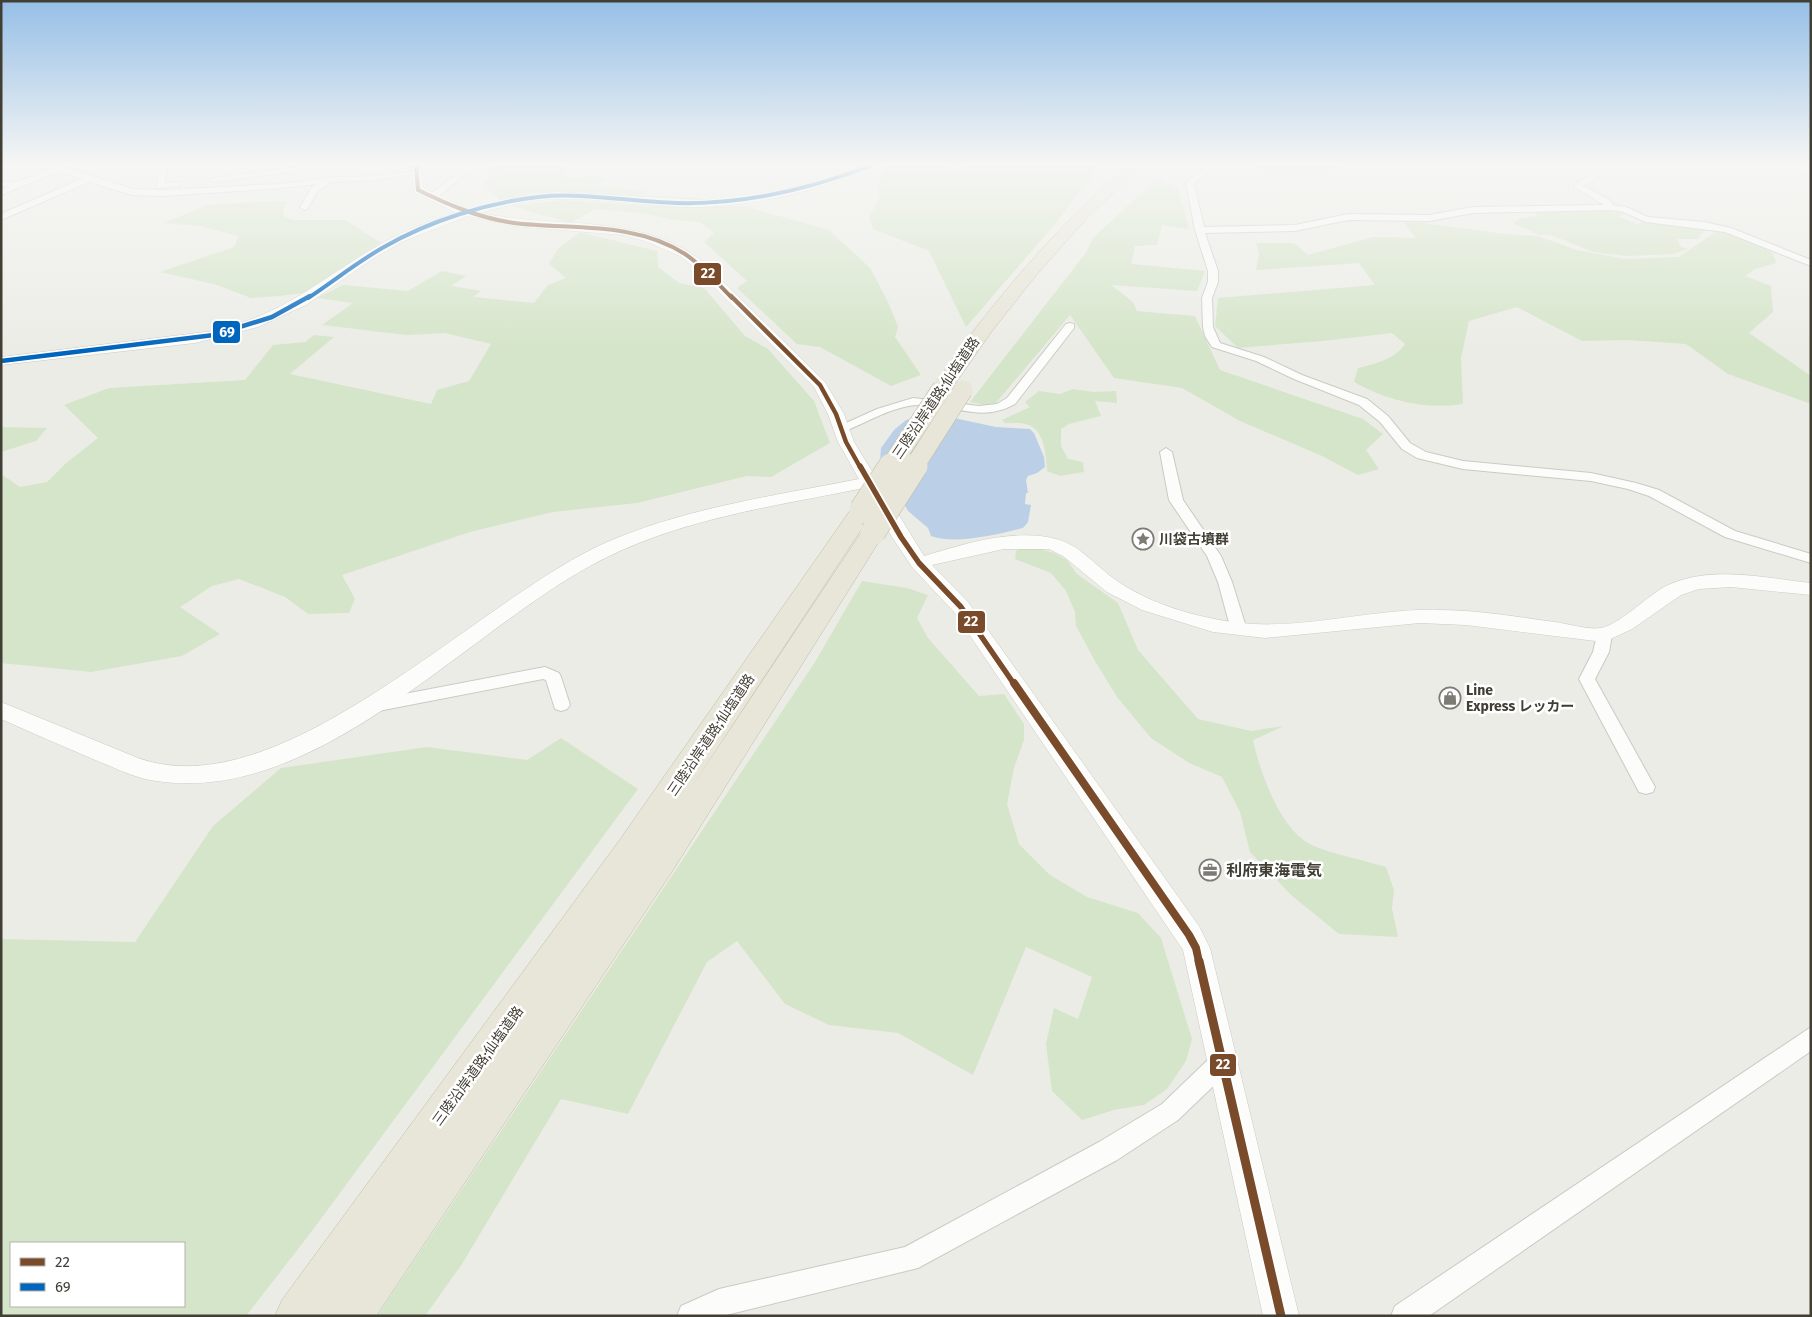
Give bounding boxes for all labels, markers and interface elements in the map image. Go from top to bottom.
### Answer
line badge: 22 [693,262,722,286]
text: 22 [701,265,715,282]
line badge: 69 [212,320,241,344]
text: 69 [219,324,235,341]
street label: 三陸沿岸道路;仙塩道路 [889,334,983,462]
place icon: 川袋古墳群 [1131,527,1155,551]
place label: 川袋古墳群 [1159,531,1229,548]
line badge: 22 [957,610,986,634]
text: 22 [964,613,978,630]
street label: 三陸沿岸道路;仙塩道路 [664,671,758,799]
place label: Line Express レッカー [1466,682,1575,715]
shop icon: Line Express レッカー [1438,686,1462,710]
office icon: 利府東海電気 [1198,858,1222,882]
place label: 利府東海電気 [1226,861,1322,880]
street label: 三陸沿岸道路;仙塩道路 [429,1003,527,1129]
line badge: 22 [1209,1053,1237,1077]
text: 22 [1216,1056,1230,1073]
legend [10,1242,185,1307]
text: 22 [55,1253,70,1271]
text: 69 [55,1278,71,1296]

